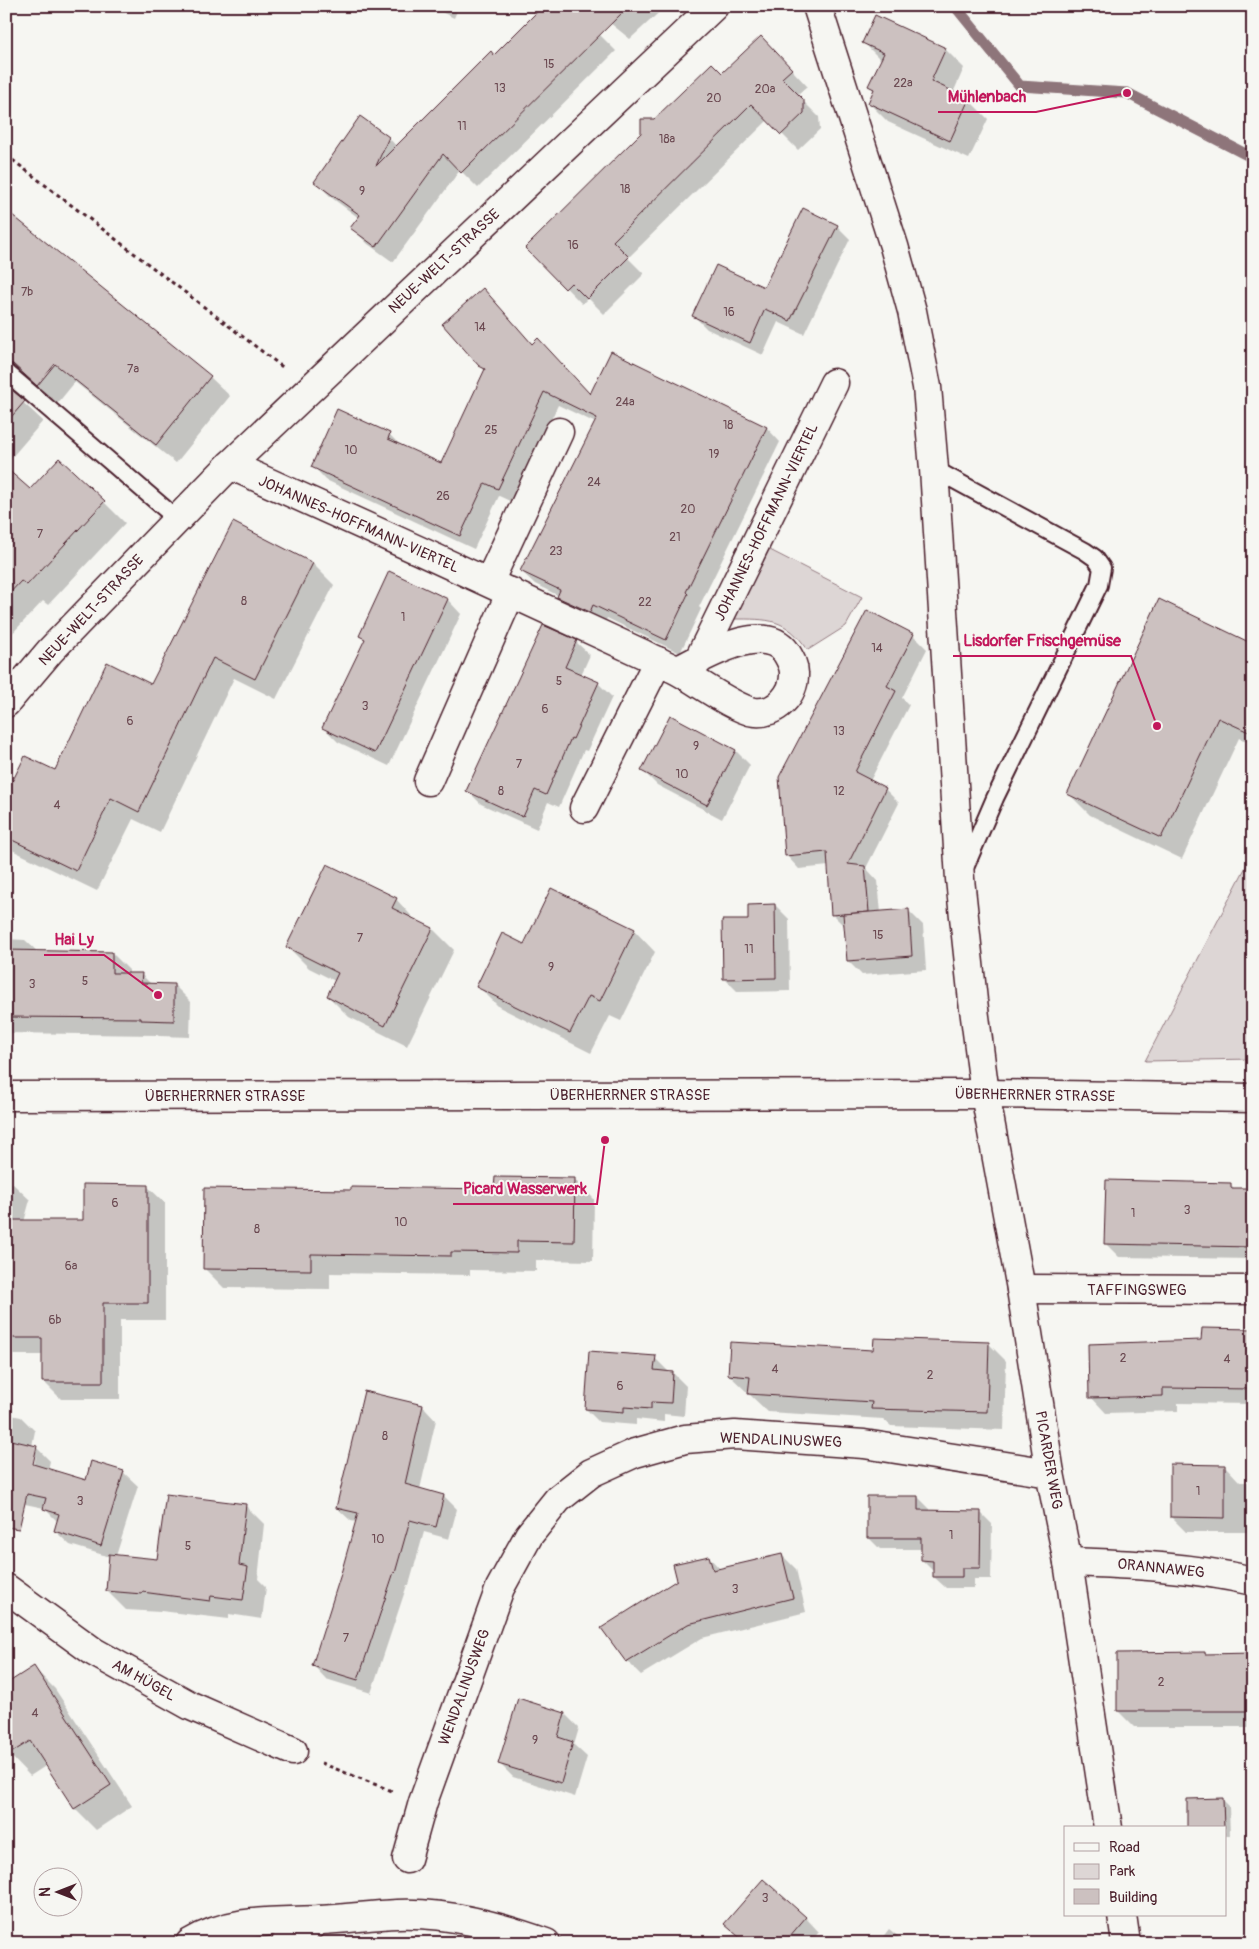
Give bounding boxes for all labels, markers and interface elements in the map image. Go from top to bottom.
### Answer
house number: 15 [543,57,555,72]
house number: 22a [894,76,913,91]
house number: 13 [494,81,506,96]
callout: Mühlenbach [938,81,1036,112]
house number: 20a [755,82,776,97]
text: Mühlenbach [948,87,1027,107]
house number: 20 [707,91,721,106]
house number: 11 [457,119,467,134]
house number: 18a [659,132,676,147]
house number: 18 [620,182,630,197]
house number: 9 [359,184,365,199]
street label: NEUE-WELT-STRASSE [385,205,504,318]
house number: 16 [567,238,579,253]
house number: 7b [21,285,33,300]
house number: 16 [723,305,735,320]
house number: 14 [474,320,486,335]
house number: 7a [127,362,139,377]
house number: 24a [615,395,635,410]
house number: 18 [723,418,733,433]
street label: JOHANNES-HOFFMANN-VIERTEL [710,420,823,624]
house number: 25 [484,423,498,438]
house number: 10 [345,443,357,458]
house number: 19 [709,447,719,462]
street label: JOHANNES-HOFFMANN-VIERTEL [255,471,462,577]
house number: 24 [587,475,601,490]
house number: 26 [436,489,450,504]
house number: 20 [681,502,695,517]
house number: 7 [37,527,44,542]
house number: 21 [669,530,681,545]
house number: 23 [549,544,563,559]
street label: NEUE-WELT-STRASSE [35,551,148,670]
house number: 8 [241,594,247,609]
house number: 22 [638,595,652,610]
house number: 1 [401,610,405,625]
callout: Lisdorfer Frischgemüse [953,625,1131,656]
text: Lisdorfer Frischgemüse [963,631,1122,651]
house number: 14 [871,641,883,656]
house number: 5 [556,674,562,689]
house number: 3 [362,699,369,714]
house number: 6 [542,702,549,717]
house number: 6 [127,714,134,729]
house number: 13 [833,724,845,739]
house number: 9 [693,739,699,754]
house number: 7 [516,757,523,772]
house number: 10 [676,767,688,782]
house number: 8 [498,784,504,799]
house number: 12 [833,784,845,799]
house number: 4 [54,798,61,813]
callout: Hai Ly [44,924,104,955]
house number: 15 [872,928,884,943]
text: Hai Ly [54,930,94,950]
house number: 7 [357,931,364,946]
house number: 11 [744,942,754,957]
house number: 9 [548,960,554,975]
house number: 5 [82,974,88,989]
house number: 3 [29,977,36,992]
street label: ÜBERHERRNER STRASSE [955,1085,1116,1106]
street label: ÜBERHERRNER STRASSE [550,1086,710,1105]
street label: ÜBERHERRNER STRASSE [145,1087,305,1106]
callout: Picard Wasserwerk [453,1173,597,1204]
text: Picard Wasserwerk [463,1179,587,1199]
house number: 6 [112,1196,119,1211]
house number: 3 [1184,1203,1191,1218]
house number: 1 [1131,1206,1135,1221]
house number: 10 [395,1215,407,1230]
house number: 8 [254,1222,260,1237]
house number: 6a [65,1259,78,1274]
street label: TAFFINGSWEG [1087,1281,1187,1300]
house number: 6b [49,1313,62,1328]
house number: 2 [1120,1351,1127,1366]
house number: 4 [1224,1352,1231,1367]
house number: 4 [772,1362,779,1377]
house number: 2 [927,1368,934,1383]
house number: 6 [617,1379,624,1394]
street label: PICARDER WEG [1030,1409,1067,1511]
house number: 8 [382,1429,388,1444]
street label: WENDALINUSWEG [720,1429,842,1452]
house number: 1 [1196,1484,1200,1499]
house number: 3 [77,1494,84,1509]
house number: 1 [949,1528,953,1543]
house number: 10 [372,1532,384,1547]
house number: 5 [185,1539,191,1554]
street label: ORANNAWEG [1116,1554,1206,1583]
house number: 3 [732,1582,739,1597]
street label: WENDALINUSWEG [435,1626,494,1748]
house number: 7 [343,1631,350,1646]
street label: AM HÜGEL [109,1655,179,1706]
house number: 2 [1158,1675,1165,1690]
house number: 4 [32,1706,39,1721]
house number: 9 [532,1733,538,1748]
legend [1064,1826,1226,1916]
text: Road [1109,1838,1140,1857]
text: Park [1109,1862,1136,1881]
north arrow [32,1866,82,1916]
text: N [37,1887,54,1897]
text: Building [1109,1888,1157,1907]
house number: 3 [762,1891,769,1906]

